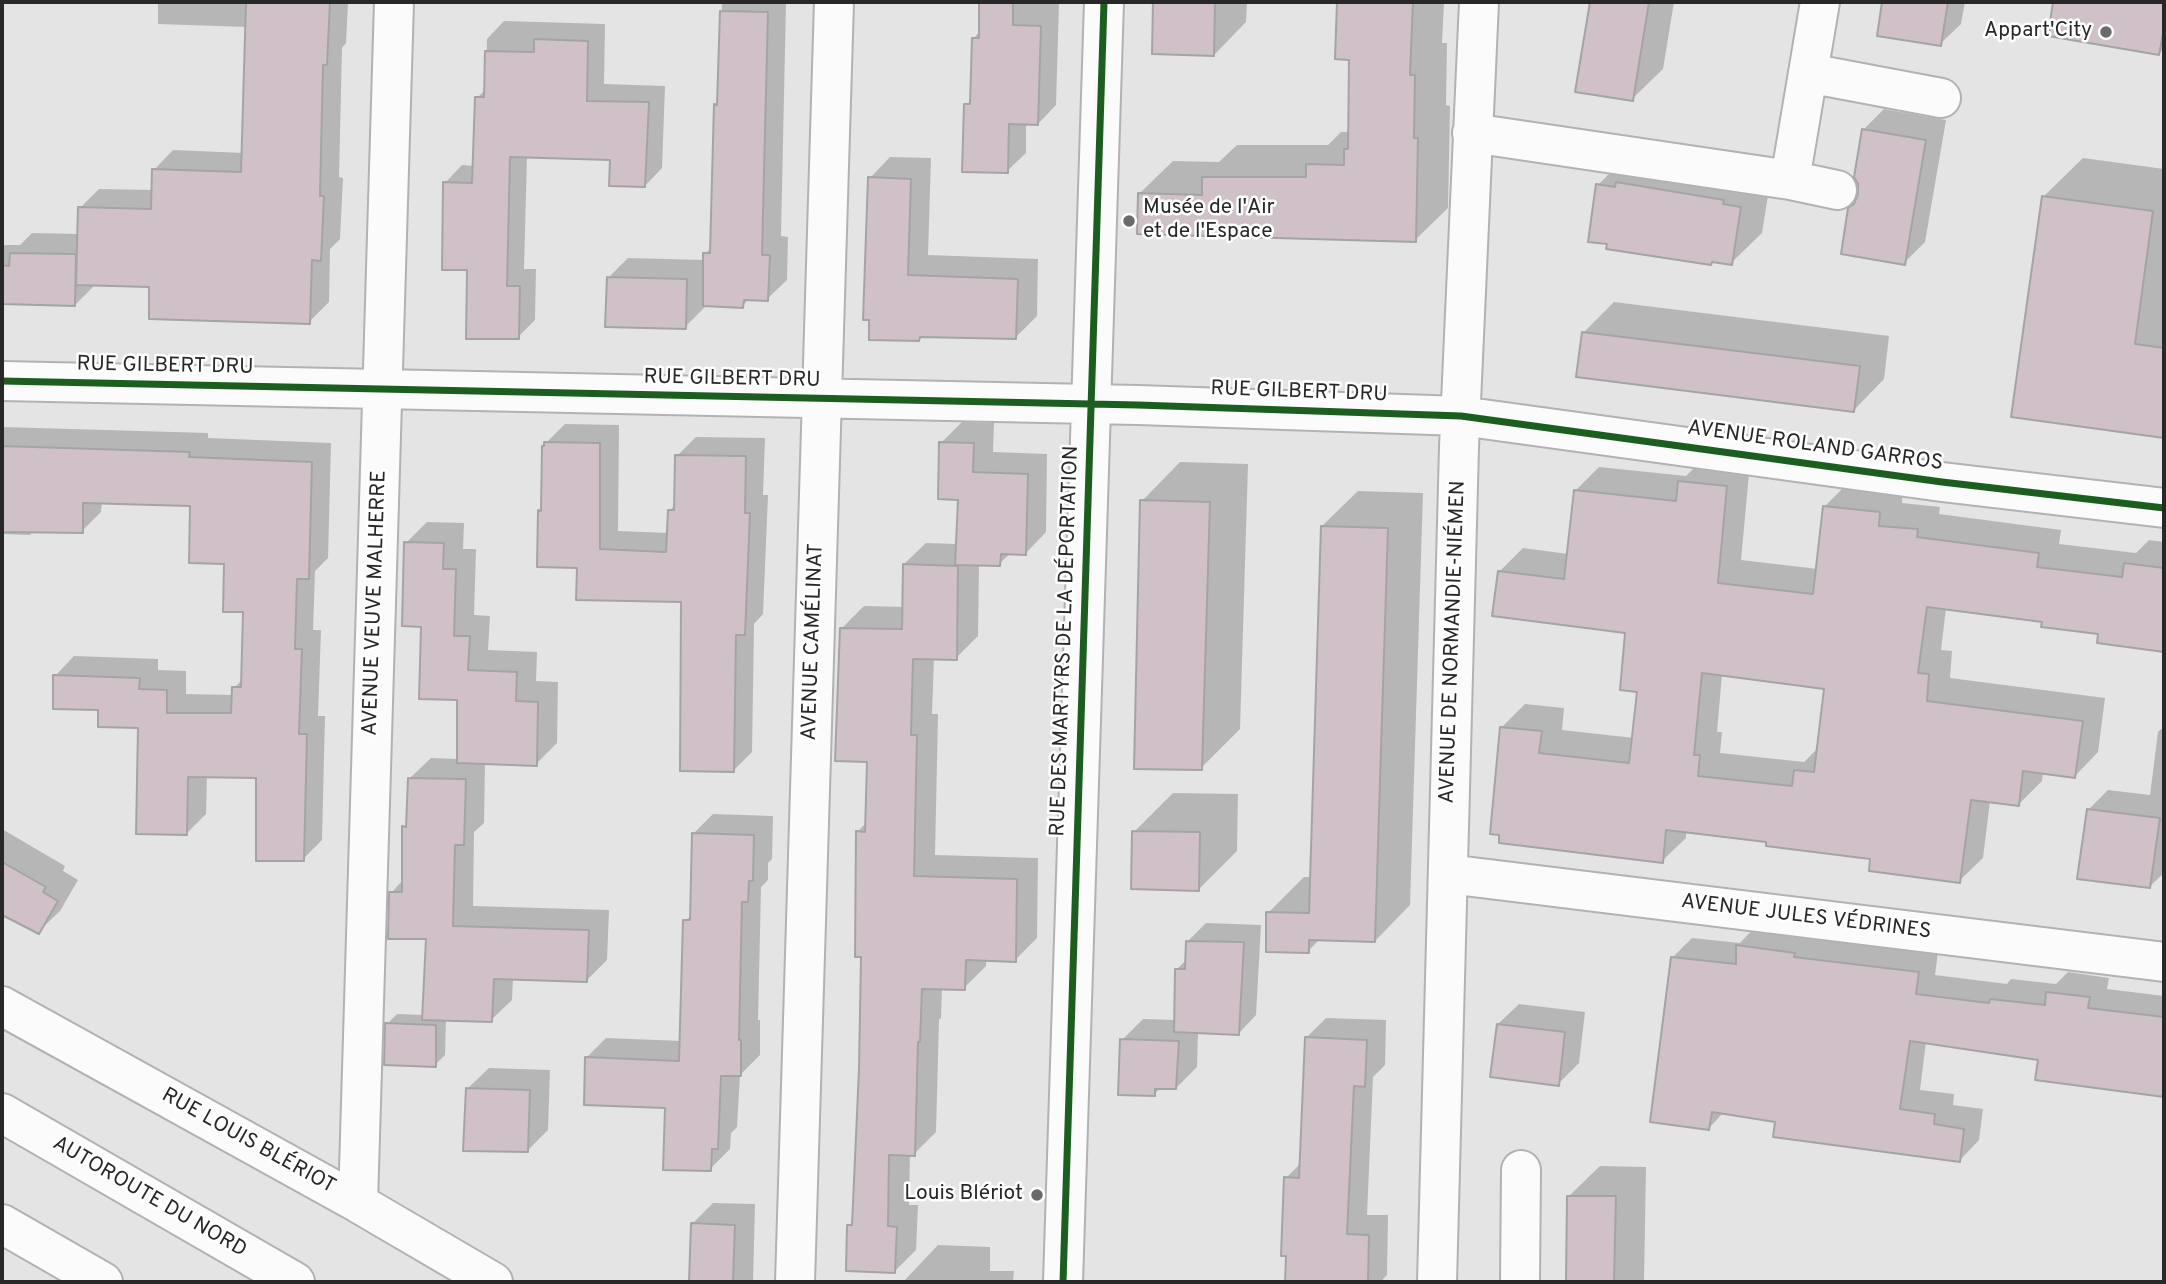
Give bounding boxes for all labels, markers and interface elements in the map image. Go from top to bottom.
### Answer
place label: Appart'City [1984,19,2092,45]
marker: Appart'City [2098,24,2114,40]
place label: Musée de l'Air et de l'Espace [1143,196,1275,246]
marker: Musée de l'Air et de l'Espace [1121,213,1137,229]
street label: RUE GILBERT DRU [76,353,254,381]
street label: RUE GILBERT DRU [643,366,821,394]
street label: RUE GILBERT DRU [1210,377,1388,409]
street label: AVENUE ROLAND GARROS [1686,417,1944,477]
street label: RUE DES MARTYRS DE LA DÉPORTATION [1047,445,1085,837]
street label: AVENUE VEUVE MALHERRE [359,470,393,736]
street label: AVENUE DE NORMANDIE-NIÉMEN [1436,480,1472,804]
street label: AVENUE CAMÉLINAT [798,543,830,741]
street label: AVENUE JULES VÉDRINES [1679,890,1933,946]
street label: RUE LOUIS BLÉRIOT [157,1084,339,1200]
street label: AUTOROUTE DU NORD [47,1132,251,1264]
place label: Louis Blériot [904,1182,1023,1208]
marker: Louis Blériot [1029,1187,1045,1203]

